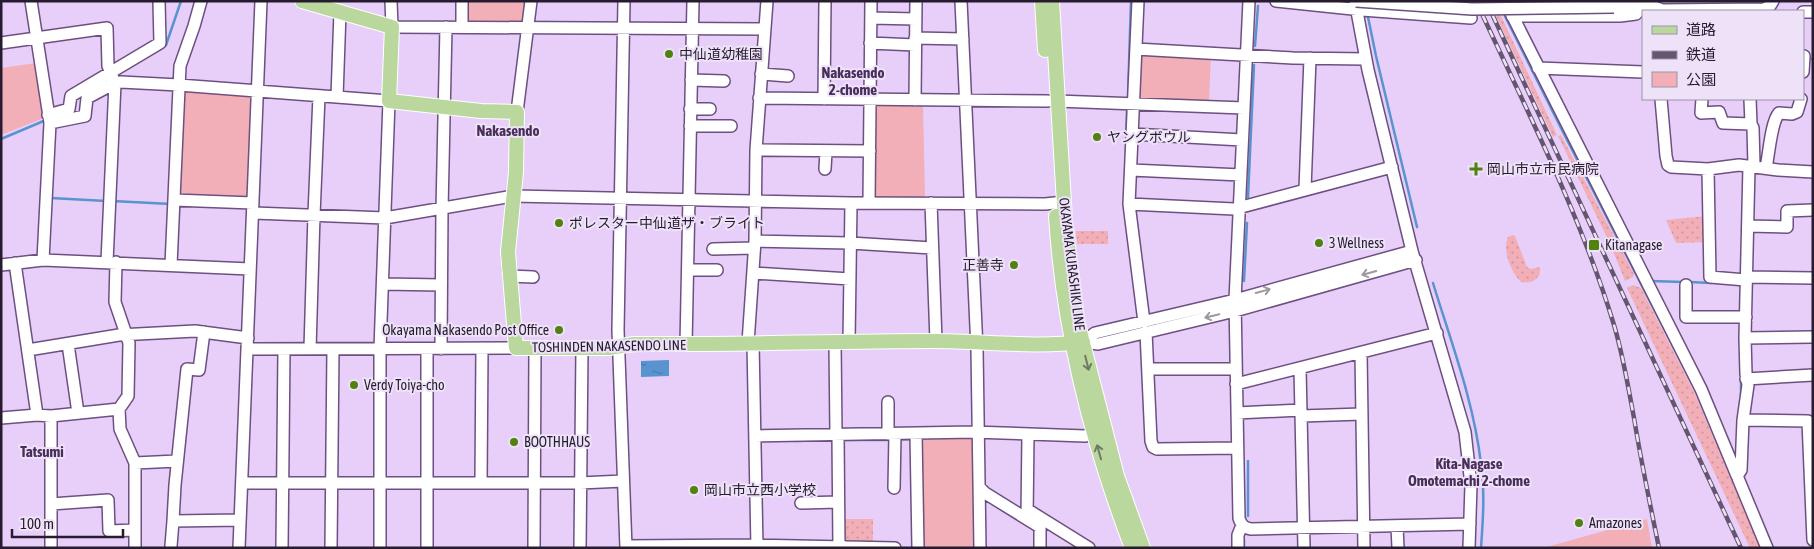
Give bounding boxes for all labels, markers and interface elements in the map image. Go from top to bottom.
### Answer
legend [1642,10,1804,100]
text: 道路 [1686,21,1716,38]
place label: 中仙道幼稚園 [679,46,763,62]
text: 鉄道 [1686,46,1716,63]
marker: 中仙道幼稚園 [663,48,675,60]
district label: Nakasendo 2-chome [822,64,884,98]
text: 公園 [1686,71,1716,88]
district label: Nakasendo [477,122,539,139]
place label: ヤングボウル [1107,129,1191,145]
marker: ヤングボウル [1091,131,1103,143]
place label: 岡山市立市民病院 [1487,161,1599,177]
marker: 岡山市立市民病院 [1469,162,1483,176]
street label: OKAYAMA KURASHIKI LINE [1056,197,1088,331]
place label: ポレスター中仙道ザ・ブライト [569,215,765,231]
marker: ポレスター中仙道ザ・ブライト [553,217,565,229]
place label: 3 Wellness [1329,235,1384,251]
marker: 3 Wellness [1313,237,1325,249]
place label: Kitanagase [1605,237,1662,253]
marker: Kitanagase [1587,238,1601,252]
place label: 正善寺 [962,257,1004,273]
marker: 正善寺 [1008,259,1020,271]
one-way arrow [1361,269,1377,279]
one-way arrow [1255,286,1271,296]
one-way arrow [1204,312,1220,322]
place label: Okayama Nakasendo Post Office [382,322,549,338]
marker: Okayama Nakasendo Post Office [553,324,565,336]
street label: TOSHINDEN NAKASENDO LINE [532,337,686,355]
one-way arrow [1083,354,1092,370]
place label: Verdy Toiya-cho [364,377,445,393]
marker: Verdy Toiya-cho [348,379,360,391]
place label: BOOTHHAUS [524,434,590,450]
marker: BOOTHHAUS [508,436,520,448]
district label: Tatsumi [20,443,64,460]
one-way arrow [1094,445,1103,461]
district label: Kita-Nagase Omotemachi 2-chome [1408,455,1530,489]
place label: 岡山市立西小学校 [704,482,816,498]
marker: 岡山市立西小学校 [688,484,700,496]
scale bar [12,506,124,538]
text: 100 m [20,515,54,532]
place label: Amazones [1589,515,1642,531]
marker: Amazones [1573,517,1585,529]

